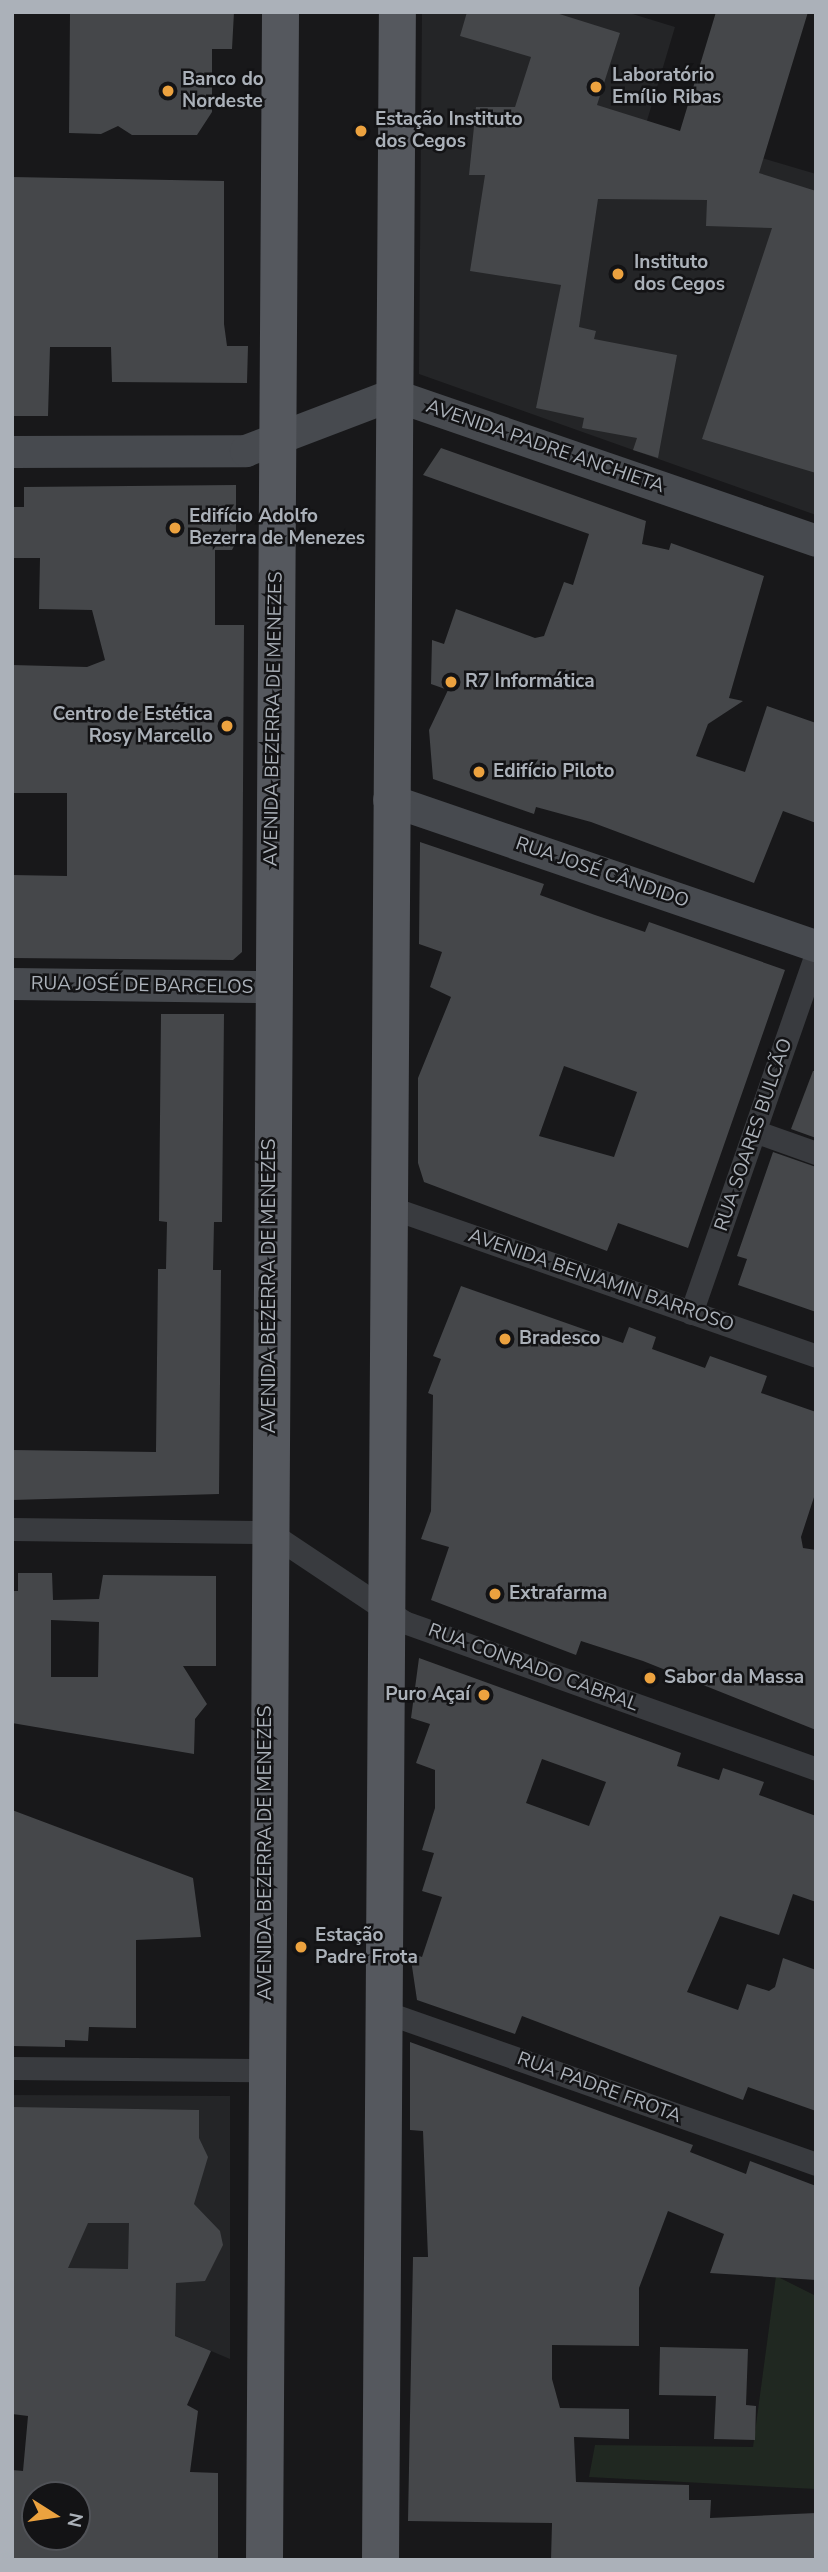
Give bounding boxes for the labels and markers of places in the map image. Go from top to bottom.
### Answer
place label: Laboratório Emílio Ribas [612,65,721,109]
place label: Banco do Nordeste [182,69,264,113]
marker: Laboratório Emílio Ribas [586,77,606,97]
marker: Banco do Nordeste [160,83,176,99]
place label: Estação Instituto dos Cegos [375,109,523,153]
marker: Estação Instituto dos Cegos [353,123,369,139]
place label: Instituto dos Cegos [634,252,725,296]
marker: Instituto dos Cegos [608,264,628,284]
place label: Edifício Adolfo Bezerra de Menezes [189,506,365,550]
marker: Edifício Adolfo Bezerra de Menezes [167,520,183,536]
place label: R7 Informática [465,671,595,693]
marker: R7 Informática [443,674,459,690]
place label: Centro de Estética Rosy Marcello [53,704,213,748]
marker: Centro de Estética Rosy Marcello [219,718,235,734]
place label: Edifício Piloto [493,761,614,783]
marker: Edifício Piloto [471,764,487,780]
place label: Bradesco [519,1328,601,1350]
marker: Bradesco [497,1331,513,1347]
place label: Extrafarma [509,1583,607,1605]
marker: Extrafarma [487,1586,503,1602]
place label: Sabor da Massa [664,1667,804,1689]
marker: Sabor da Massa [642,1670,658,1686]
place label: Puro Açaí [385,1684,470,1706]
marker: Puro Açaí [476,1687,492,1703]
place label: Estação Padre Frota [315,1925,418,1969]
marker: Estação Padre Frota [293,1939,309,1955]

